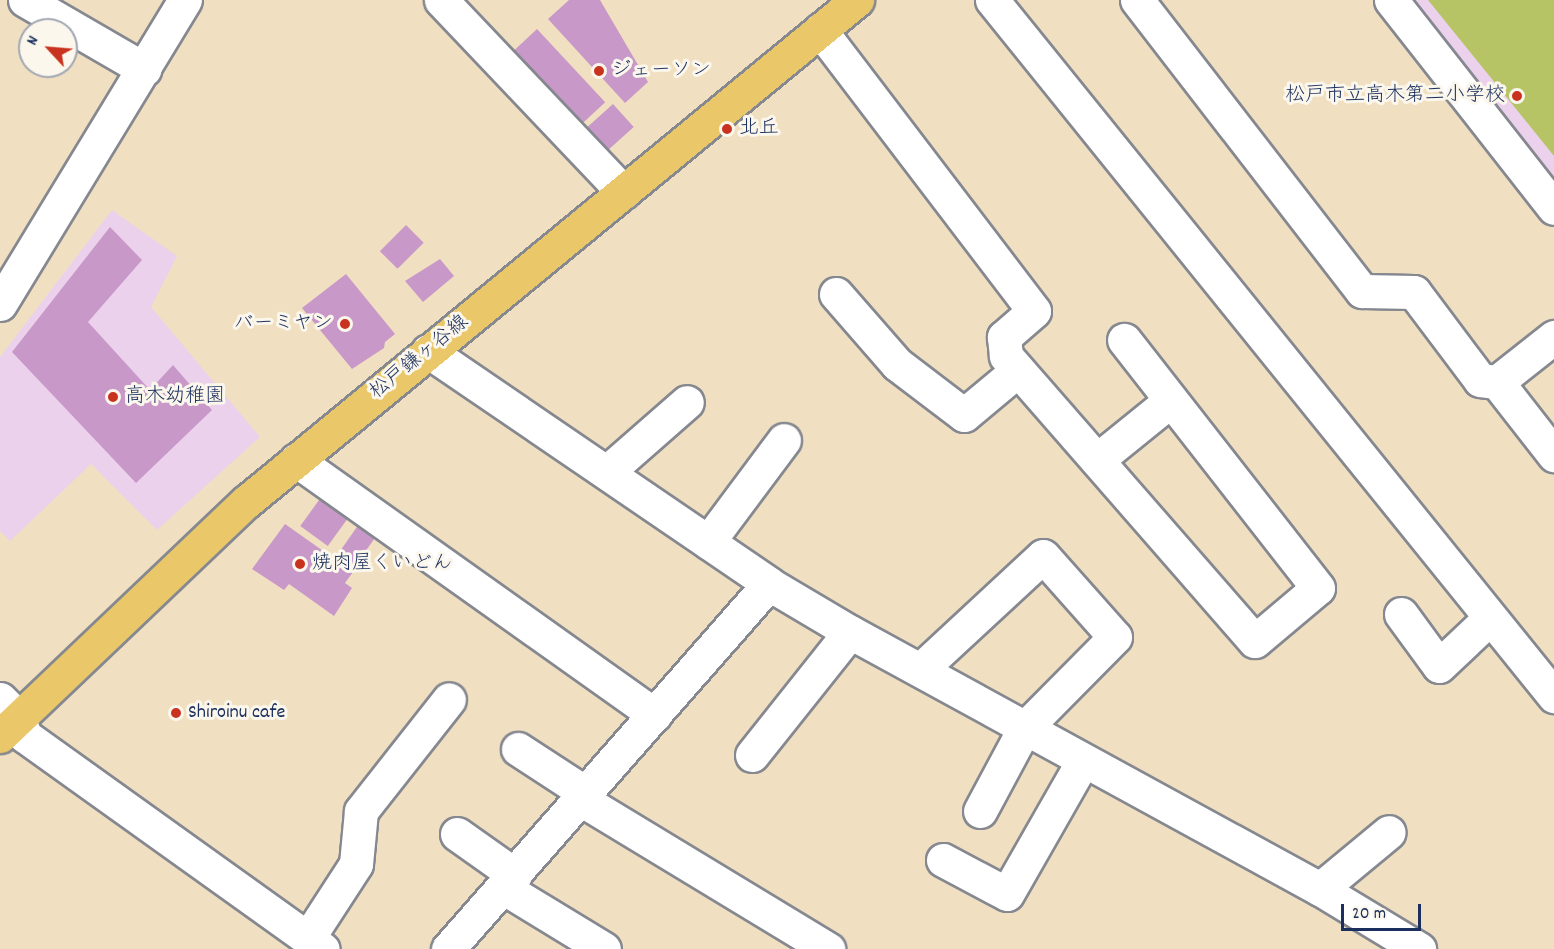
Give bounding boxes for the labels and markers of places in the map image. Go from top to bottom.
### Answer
place label: ジェーソン [611,59,711,83]
marker: ジェーソン [592,64,606,78]
place label: 松戸市立高木第二小学校 [1285,84,1505,108]
marker: 松戸市立高木第二小学校 [1510,89,1524,103]
place label: 北丘 [739,117,779,141]
marker: 北丘 [720,122,734,136]
place label: バーミヤン [233,312,333,336]
marker: バーミヤン [338,317,352,331]
place label: 高木幼稚園 [125,385,225,409]
marker: 高木幼稚園 [106,390,120,404]
place label: 焼肉屋くいどん [312,552,452,576]
marker: 焼肉屋くいどん [293,557,307,571]
place label: Shiroinu cafe [188,701,285,725]
marker: Shiroinu cafe [169,706,183,720]

